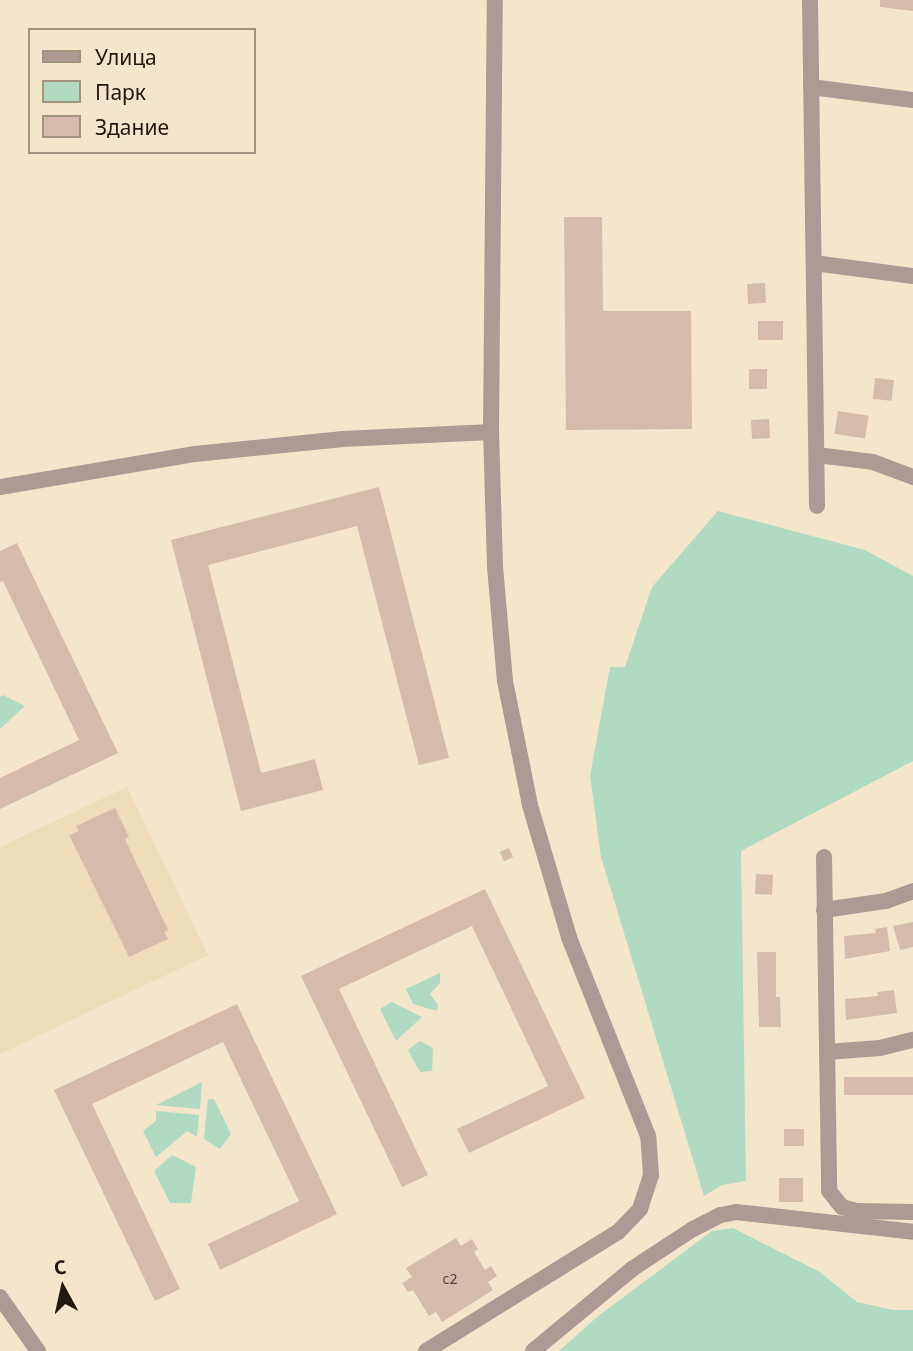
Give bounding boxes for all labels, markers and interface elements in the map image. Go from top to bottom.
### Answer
legend [28,28,256,154]
text: Улица [95,43,157,71]
text: Парк [95,78,146,106]
text: Здание [95,113,169,141]
north arrow [28,1253,98,1323]
text: С [52,1253,68,1281]
house number: с2 [443,1271,457,1287]

